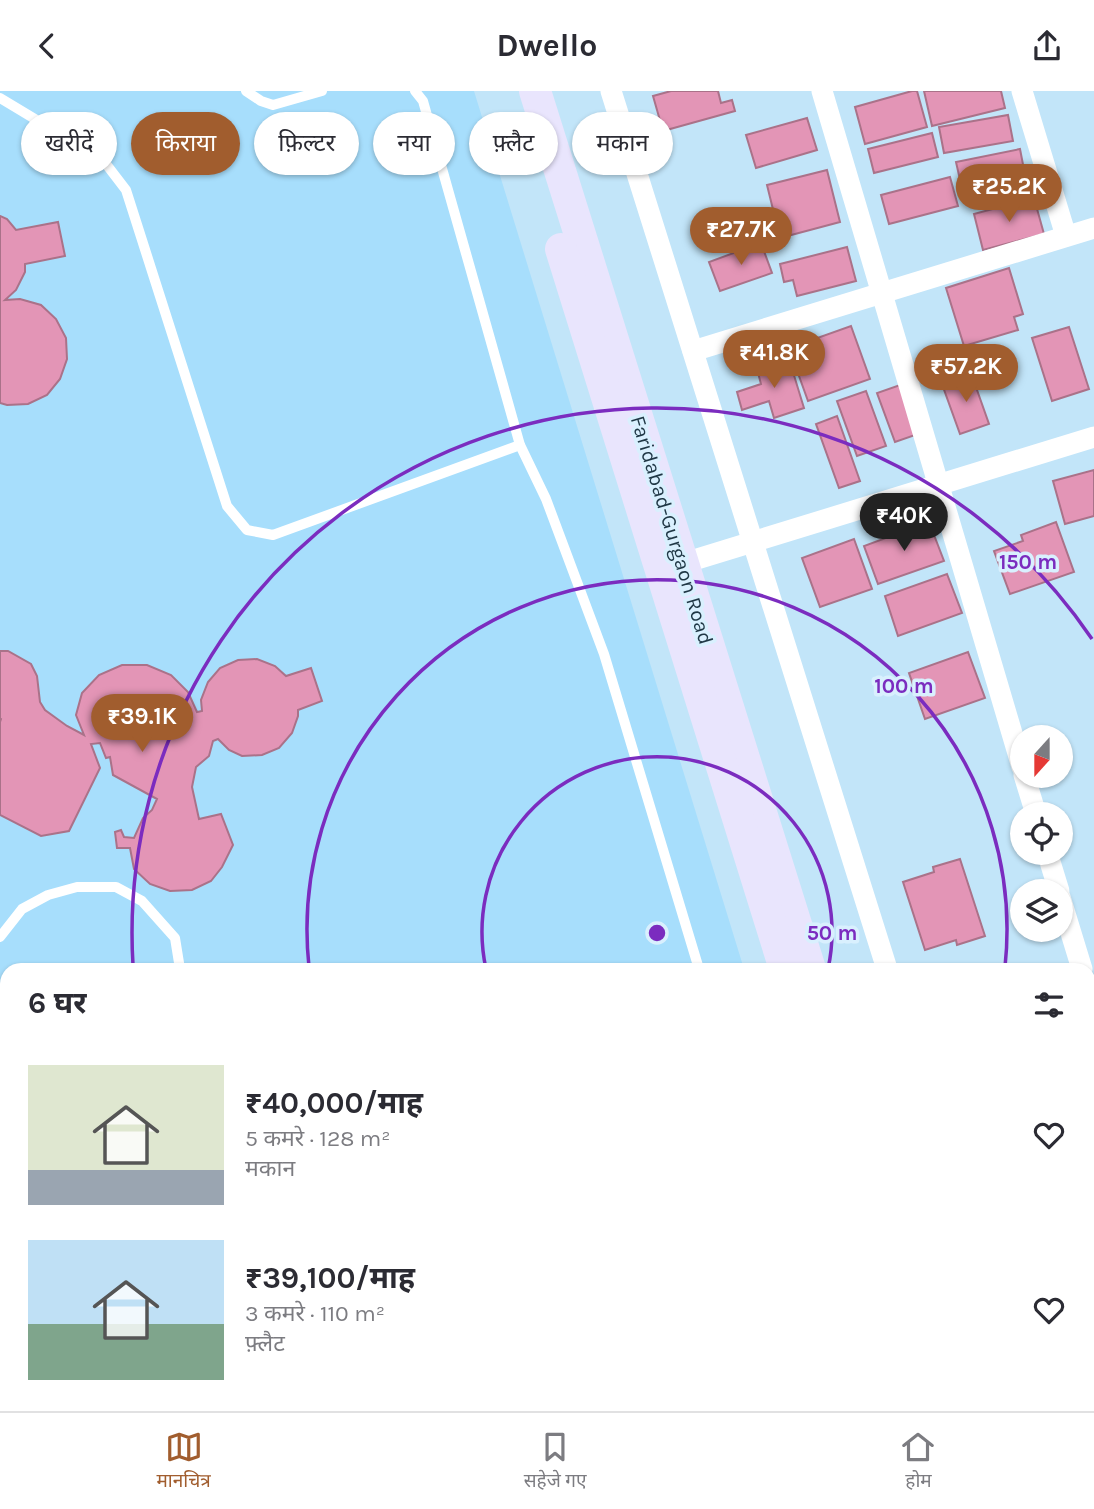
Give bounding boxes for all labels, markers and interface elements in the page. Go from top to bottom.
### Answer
icon: back [28,27,66,65]
text: Dwello [497,27,597,64]
icon: share [1028,27,1066,65]
chip: खरीदें [21,112,117,175]
chip: किराया [131,112,240,175]
chip: फ़िल्टर [254,112,359,175]
chip: नया [373,112,455,175]
chip: फ़्लैट [469,112,558,175]
chip: मकान [572,112,673,175]
pin: ₹25.2K [952,165,1066,224]
text: ₹25.2K [972,173,1046,200]
pin: ₹27.7K [684,207,798,267]
text: ₹27.7K [706,216,776,243]
pin: ₹41.8K [717,331,831,390]
text: ₹41.8K [739,339,809,366]
pin: ₹57.2K [909,345,1023,404]
text: ₹57.2K [930,353,1002,380]
street label: Faridabad-Gurgaon Road [626,413,718,647]
pin: ₹40K [863,493,945,553]
text: ₹40K [876,502,932,529]
text: 150 m [999,550,1057,574]
text: 100 m [874,674,934,698]
pin: ₹39.1K [85,695,199,754]
text: ₹39.1K [107,703,177,730]
north arrow [1010,725,1073,787]
map controls [1010,725,1073,942]
button: locate [1010,802,1073,865]
button: layers [1010,879,1073,942]
centre of rings [645,921,669,945]
text: 50 m [807,921,857,945]
text: 6 घर [28,985,86,1021]
icon: filters [1030,986,1068,1024]
text: ₹40,000/माह [245,1085,423,1121]
icon: home [84,1093,168,1177]
icon: heart [1030,1116,1068,1154]
text: 5 कमरे · 128 m² [245,1125,391,1152]
text: मकान [245,1155,295,1182]
text: ₹39,100/माह [245,1260,415,1296]
icon: home [84,1268,168,1352]
icon: heart [1030,1291,1068,1329]
text: 3 कमरे · 110 m² [245,1300,385,1327]
text: फ़्लैट [245,1330,285,1357]
tab: मानचित्र [156,1428,211,1495]
tab: सहेजे गए [524,1428,587,1495]
tab: होम [899,1428,937,1495]

